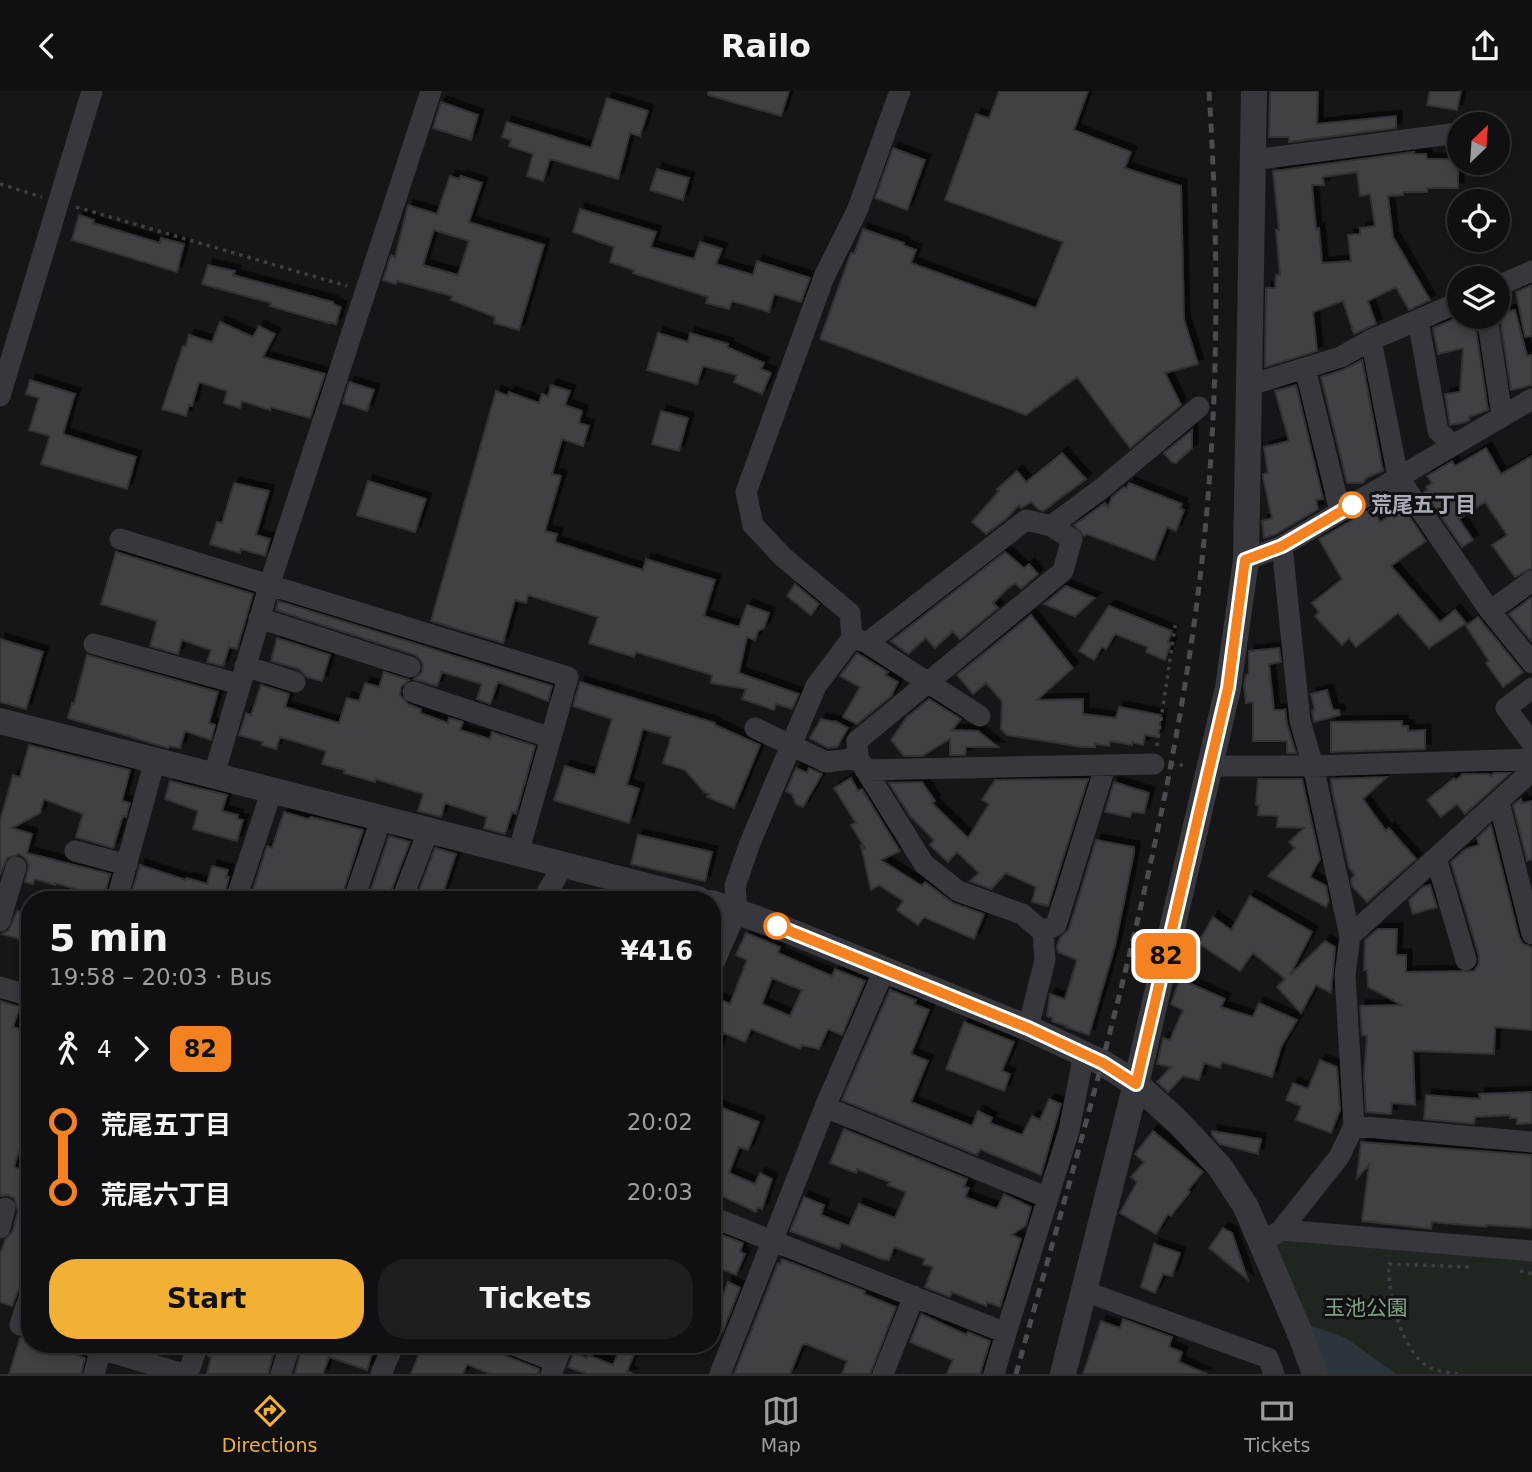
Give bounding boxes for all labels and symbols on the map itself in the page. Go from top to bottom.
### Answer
north arrow [1447,112,1510,175]
marker: 荒尾五丁目 [1339,492,1365,518]
place label: 荒尾五丁目 [1371,493,1476,517]
unlabelled marker [764,913,790,939]
line badge: 82 [1134,933,1198,979]
park label: 玉池公園 [1324,1296,1408,1320]

